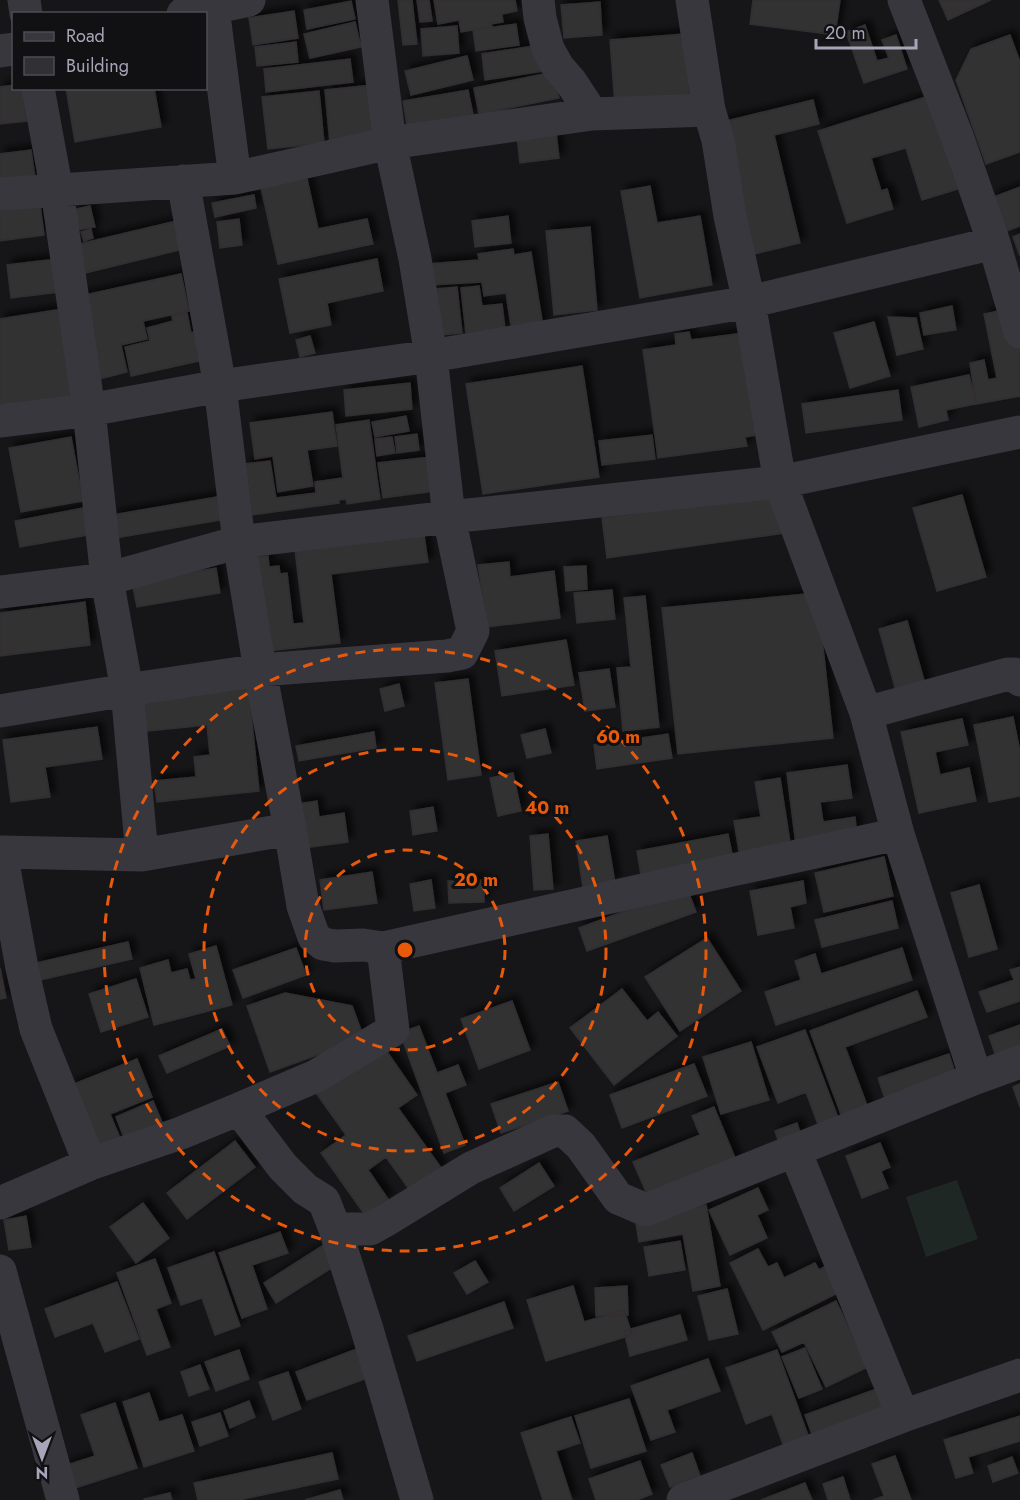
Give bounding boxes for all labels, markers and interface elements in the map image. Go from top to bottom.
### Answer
legend [12,12,207,90]
scale bar [816,12,916,50]
text: 20 m [825,20,865,46]
text: Road [66,23,105,49]
text: Building [66,53,129,79]
text: 60 m [596,724,640,750]
text: 40 m [525,795,569,821]
text: 20 m [454,867,498,893]
centre of rings [395,940,415,960]
north arrow [12,1428,72,1488]
text: N [36,1461,48,1484]

